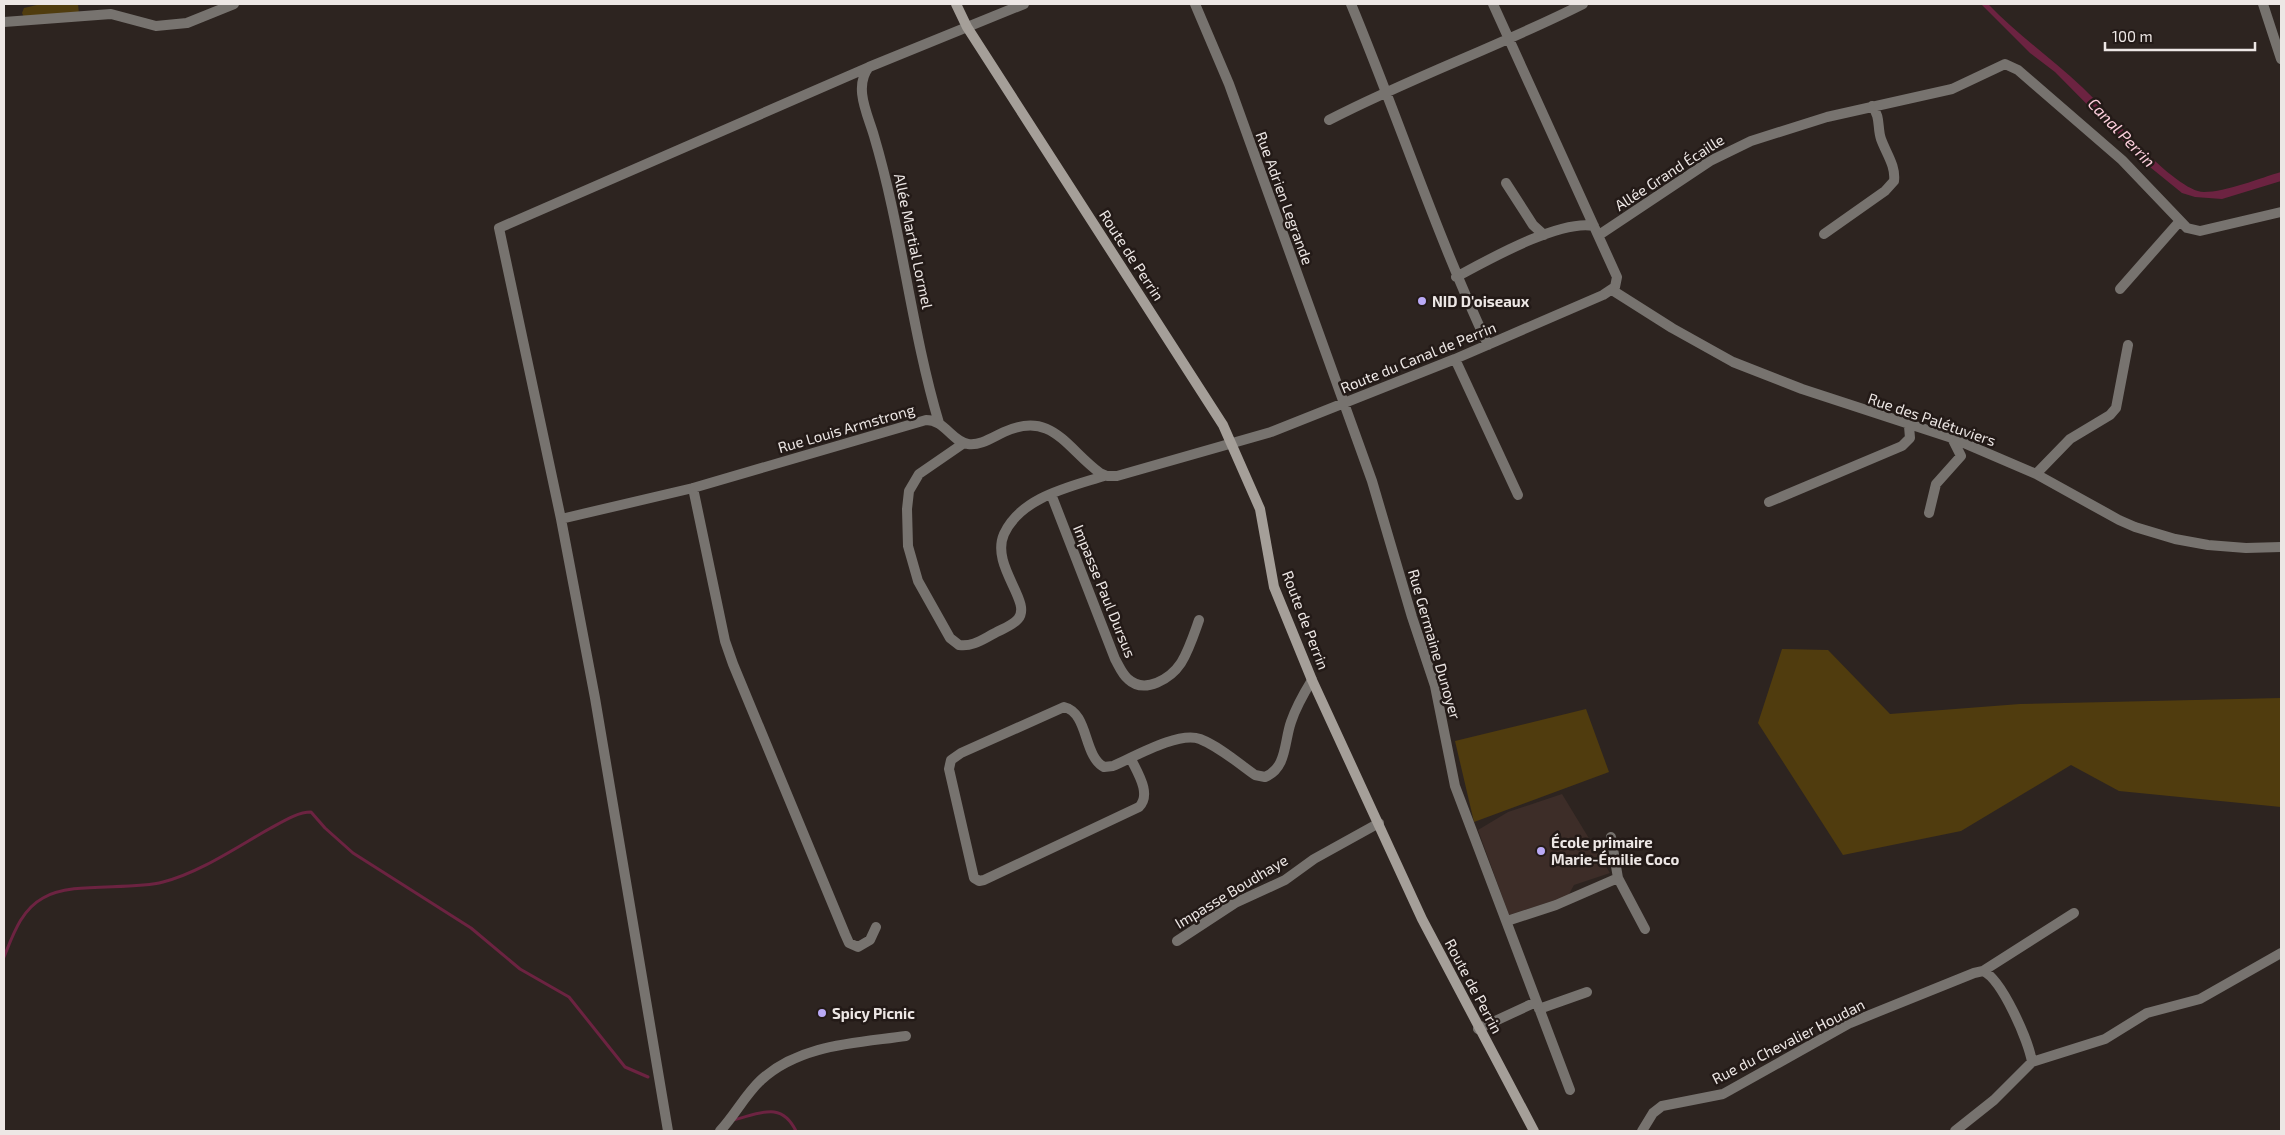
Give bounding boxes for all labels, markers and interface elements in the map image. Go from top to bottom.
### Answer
scale bar [2105,20,2255,52]
text: 100 m [2112,27,2153,45]
water label: Canal Perrin [2084,94,2160,170]
street label: Rue Adrien Legrande [1253,129,1317,267]
street label: Allée Grand Écaille [1611,130,1727,214]
street label: Allée Martial Lormel [891,172,937,311]
street label: Route de Perrin [1096,206,1168,304]
place label: NID D'oiseaux [1432,292,1530,310]
marker: NID D'oiseaux [1416,295,1428,307]
street label: Route du Canal de Perrin [1338,318,1498,396]
street label: Rue des Palétuviers [1866,389,1998,449]
street label: Rue Louis Armstrong [775,400,917,456]
street label: Impasse Paul Dursus [1070,522,1140,660]
street label: Rue Germaine Dunoyer [1405,567,1465,721]
street label: Route de Perrin [1279,568,1333,672]
place label: École primaire Marie-Émilie Coco [1551,832,1679,868]
marker: École primaire Marie-Émilie Coco [1535,845,1547,857]
street label: Impasse Boudhaye [1171,850,1291,932]
street label: Route de Perrin [1441,936,1507,1036]
street label: Rue du Chevalier Houdan [1709,995,1867,1087]
place label: Spicy Picnic [832,1004,915,1023]
marker: Spicy Picnic [816,1007,828,1019]

